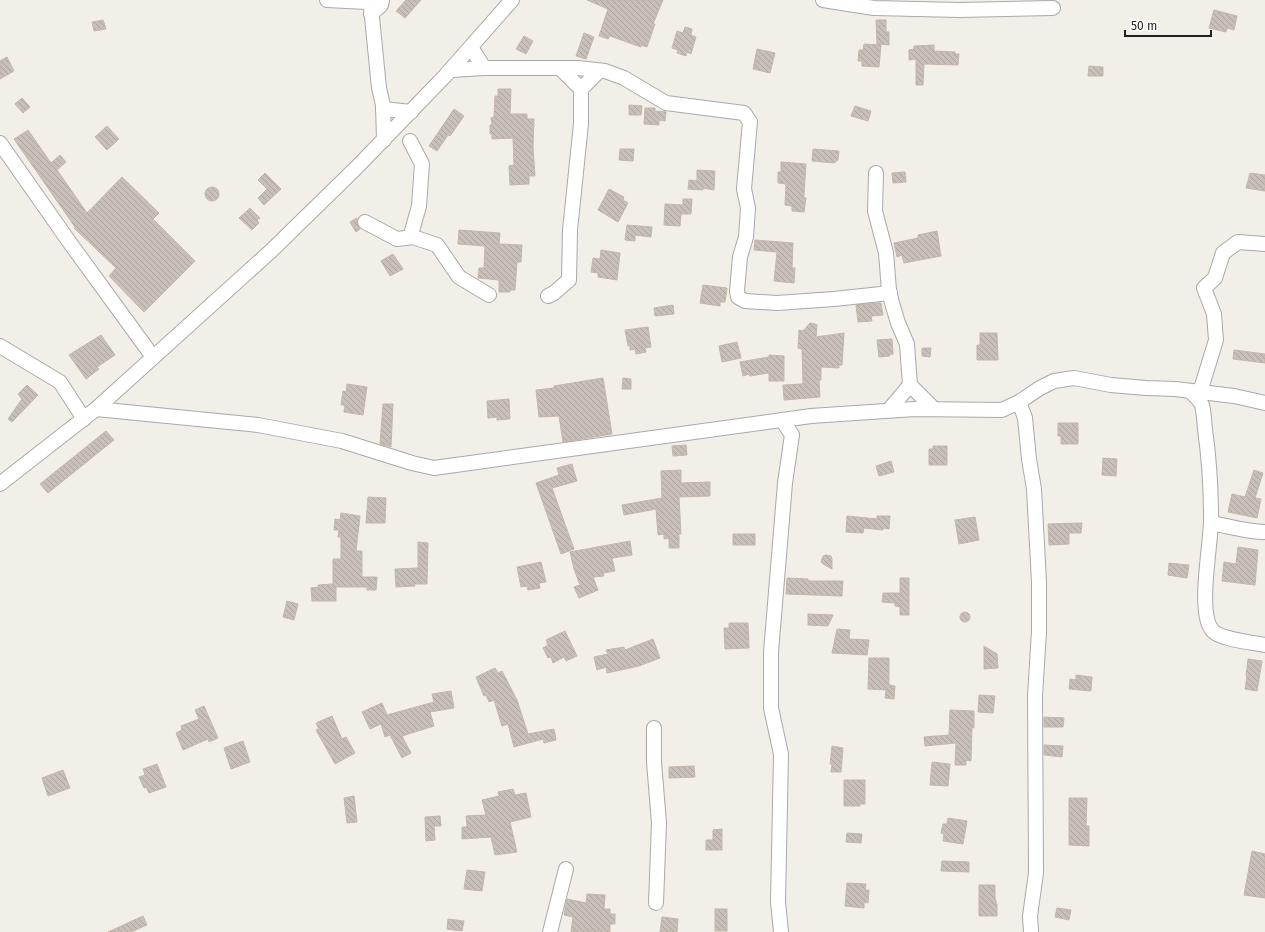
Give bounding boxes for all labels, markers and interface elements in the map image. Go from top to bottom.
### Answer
scale bar [1125,12,1211,38]
text: 50 m [1131,19,1157,33]

